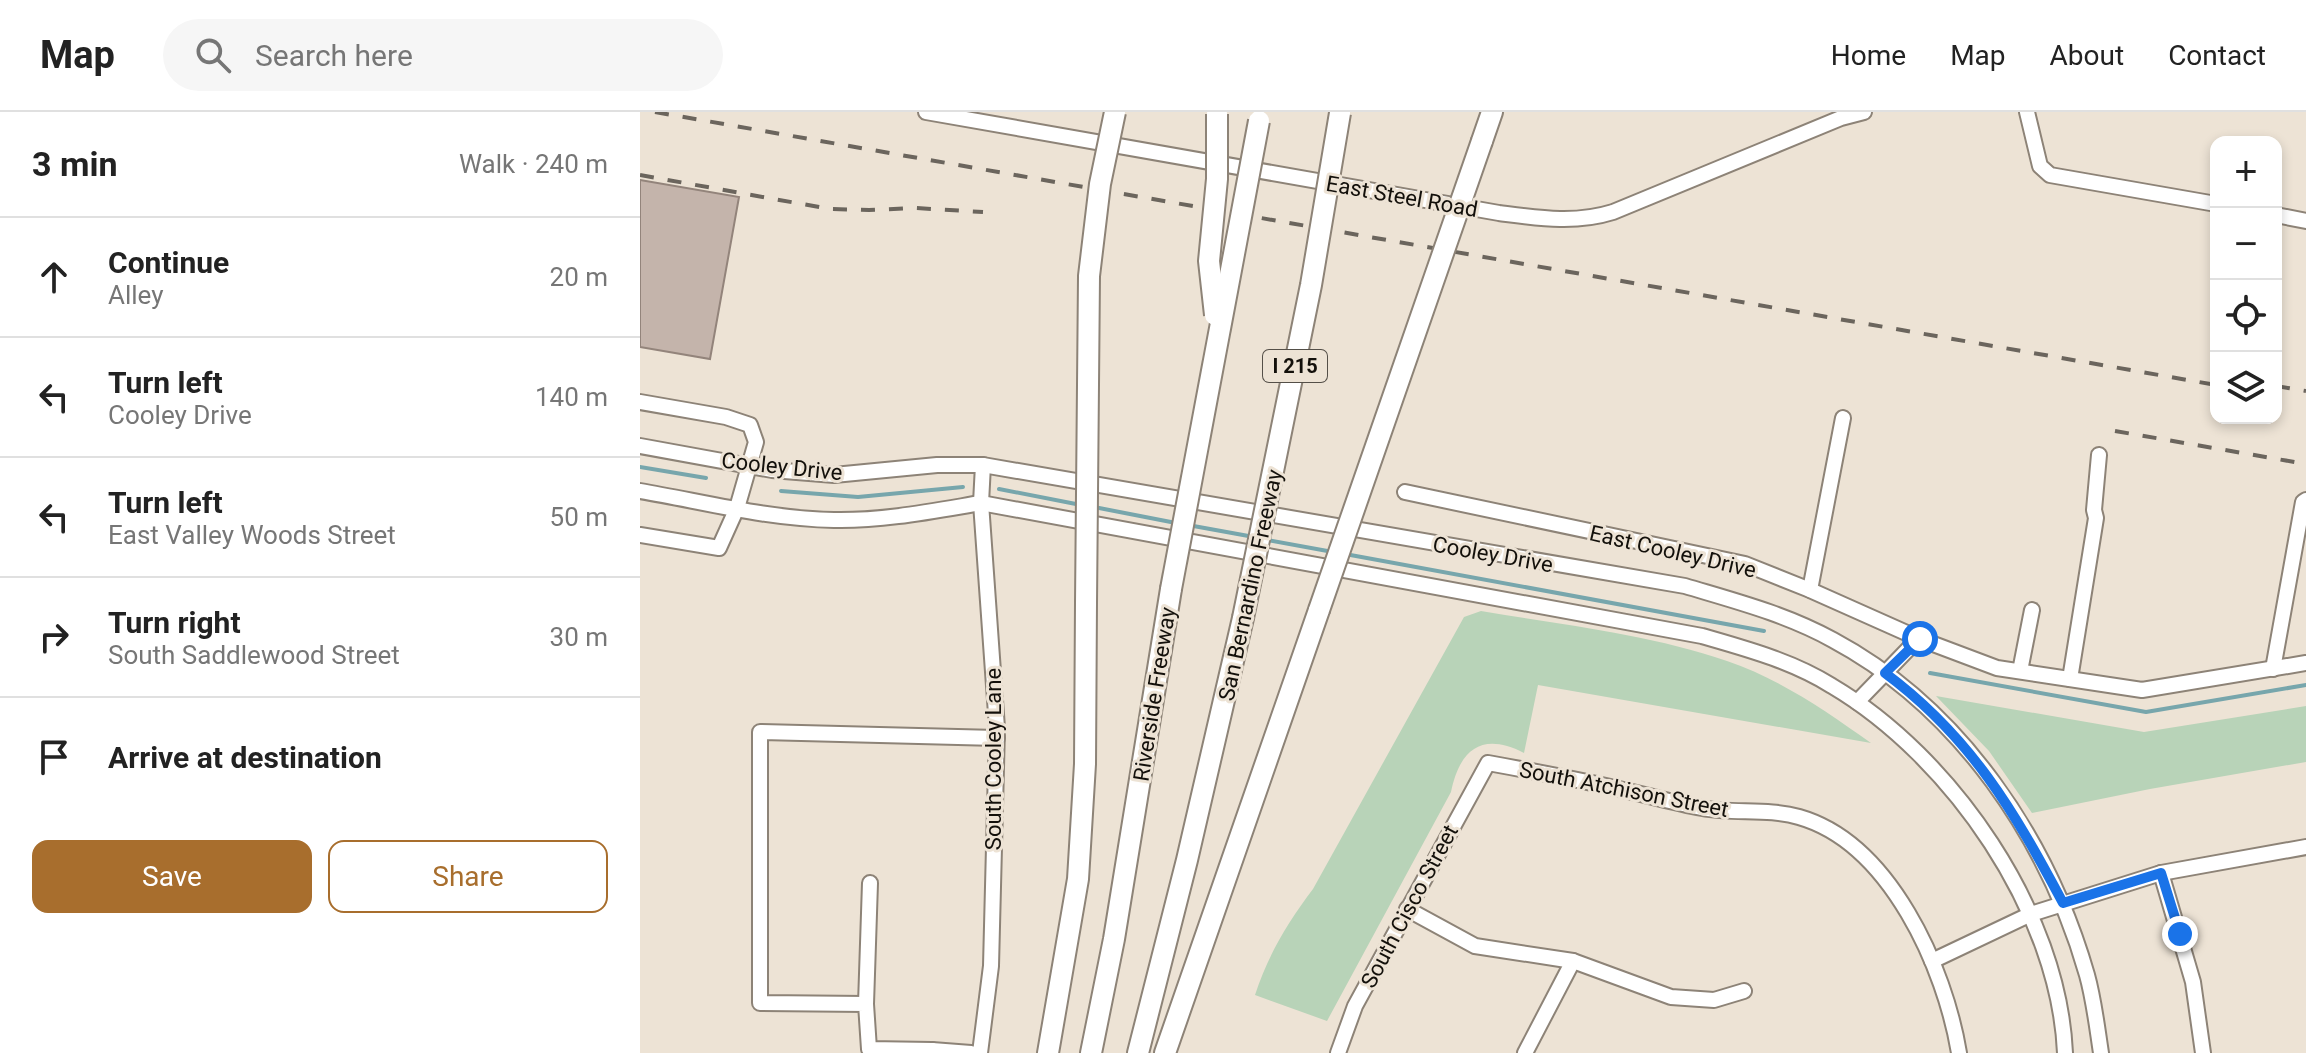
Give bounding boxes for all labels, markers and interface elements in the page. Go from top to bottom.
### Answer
search box [163,19,723,91]
text: Map [40,33,115,77]
icon: search [191,33,235,77]
text: Search here [255,38,413,73]
text: Home [1831,39,1906,72]
text: Map [1950,39,2006,72]
text: About [2050,39,2124,72]
text: Contact [2168,39,2266,72]
map controls [2210,136,2282,424]
button: + [2210,136,2282,208]
text: 3 min [32,144,117,184]
text: Walk · 240 m [459,149,608,179]
street label: East Steel Road [1324,171,1480,222]
button: − [2210,208,2282,280]
text: Continue [108,245,229,280]
icon: ahead [32,255,76,299]
text: 20 m [550,262,608,292]
text: Alley [108,280,164,310]
button: locate [2210,280,2282,352]
road number: I 215 [1263,350,1327,382]
button: layers [2210,352,2282,424]
text: Turn left [108,365,223,400]
icon: left [32,375,76,419]
text: 140 m [535,382,608,412]
text: Cooley Drive [108,400,252,430]
street label: Cooley Drive [720,448,844,485]
street label: San Bernardino Freeway [1214,467,1287,703]
text: Turn left [108,485,223,520]
icon: left [32,495,76,539]
text: 50 m [550,502,608,532]
text: East Valley Woods Street [108,520,396,550]
street label: East Cooley Drive [1587,520,1759,583]
street label: Cooley Drive [1431,532,1555,577]
text: Turn right [108,605,241,640]
street label: Riverside Freeway [1128,605,1181,783]
icon: right [32,615,76,659]
route start [1902,621,1938,657]
text: 30 m [550,622,608,652]
text: South Saddlewood Street [108,640,400,670]
street label: South Cooley Lane [981,668,1006,850]
icon: arrive [32,735,76,779]
text: Arrive at destination [108,740,382,775]
street label: South Atchison Street [1517,757,1731,822]
street label: South Cisco Street [1356,820,1463,992]
button: Save [32,840,312,913]
button: Share [328,840,608,913]
route end [2162,916,2198,952]

